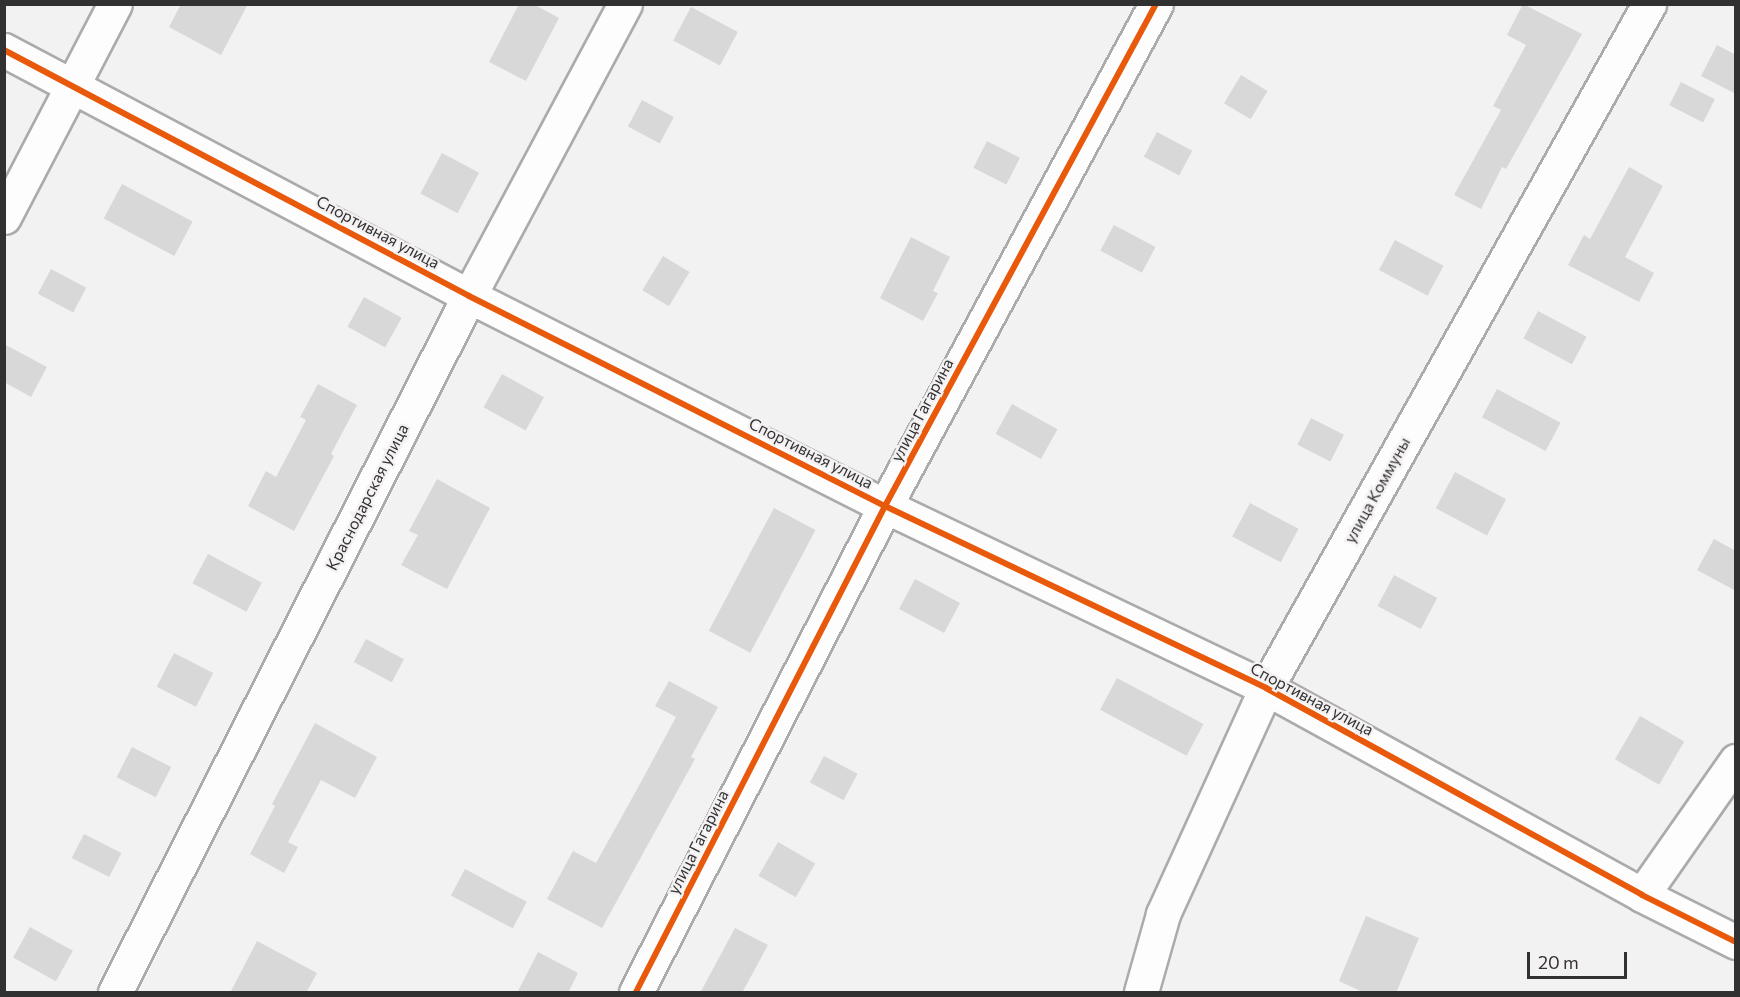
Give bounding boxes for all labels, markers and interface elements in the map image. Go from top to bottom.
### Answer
street label: Спортивная улица [313,191,443,273]
street label: улица Гагарина [887,355,957,465]
street label: Спортивная улица [746,413,876,493]
street label: Краснодарская улица [322,421,412,573]
street label: улица Коммуны [1340,434,1414,546]
street label: Спортивная улица [1247,658,1377,740]
street label: улица Гагарина [664,787,732,897]
scale bar [1530,940,1630,978]
text: 20 m [1538,951,1579,973]

